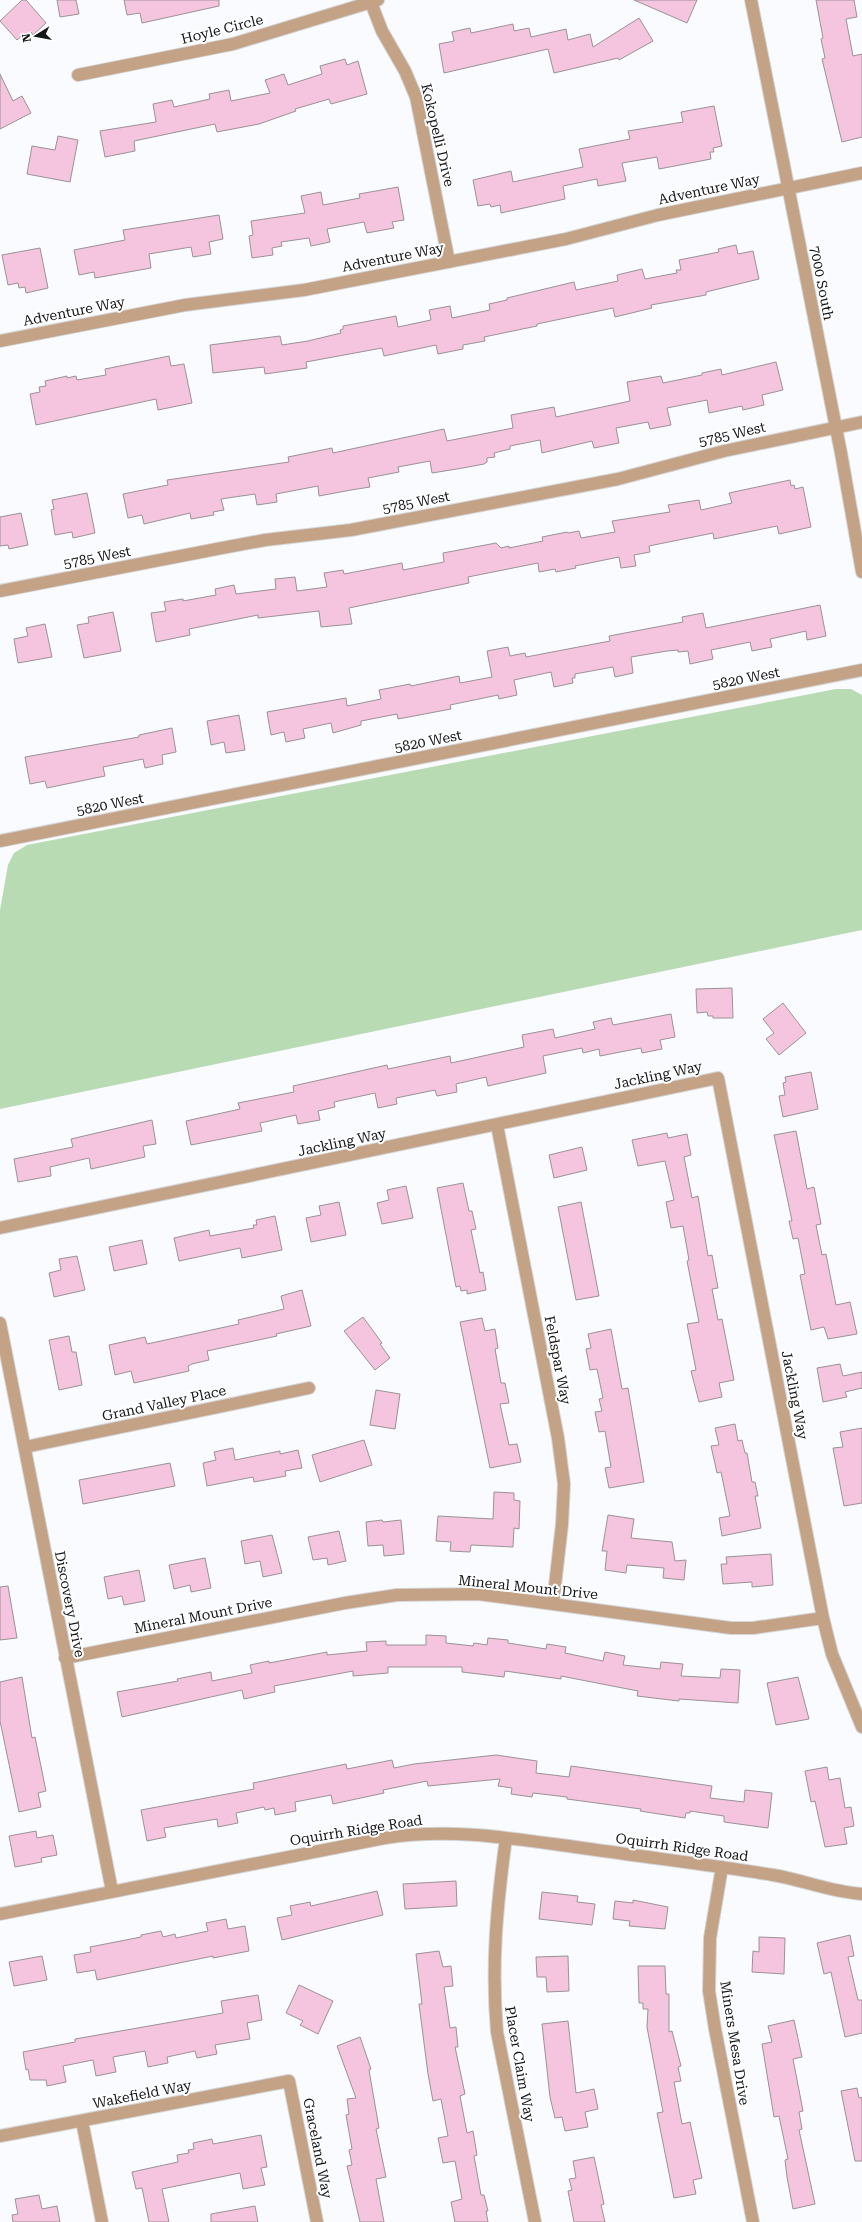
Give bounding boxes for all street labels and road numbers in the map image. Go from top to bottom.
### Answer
street label: Hoyle Circle [179,11,265,47]
street label: Kokopelli Drive [418,82,458,188]
street label: Adventure Way [657,170,762,208]
street label: Adventure Way [341,239,446,275]
street label: 7000 South [807,244,837,322]
street label: Adventure Way [22,293,127,329]
street label: 5785 West [697,419,767,449]
street label: 5785 West [381,488,451,516]
street label: 5785 West [62,543,132,571]
street label: 5820 West [711,664,781,692]
street label: 5820 West [393,727,463,755]
street label: 5820 West [75,790,145,818]
street label: Jackling Way [612,1058,704,1092]
street label: Jackling Way [296,1125,388,1159]
street label: Feldspar Way [542,1314,575,1407]
street label: Jackling Way [779,1349,812,1441]
street label: Grand Valley Place [101,1382,228,1424]
street label: Discovery Drive [52,1549,88,1659]
street label: Mineral Mount Drive [457,1572,599,1602]
street label: Mineral Mount Drive [133,1594,274,1636]
street label: Oquirrh Ridge Road [289,1812,423,1848]
street label: Oquirrh Ridge Road [615,1830,749,1864]
street label: Miners Mesa Drive [717,1980,753,2107]
street label: Placer Claim Way [502,2005,538,2124]
street label: Wakefield Way [91,2076,193,2111]
street label: Graceland Way [300,2096,336,2200]

